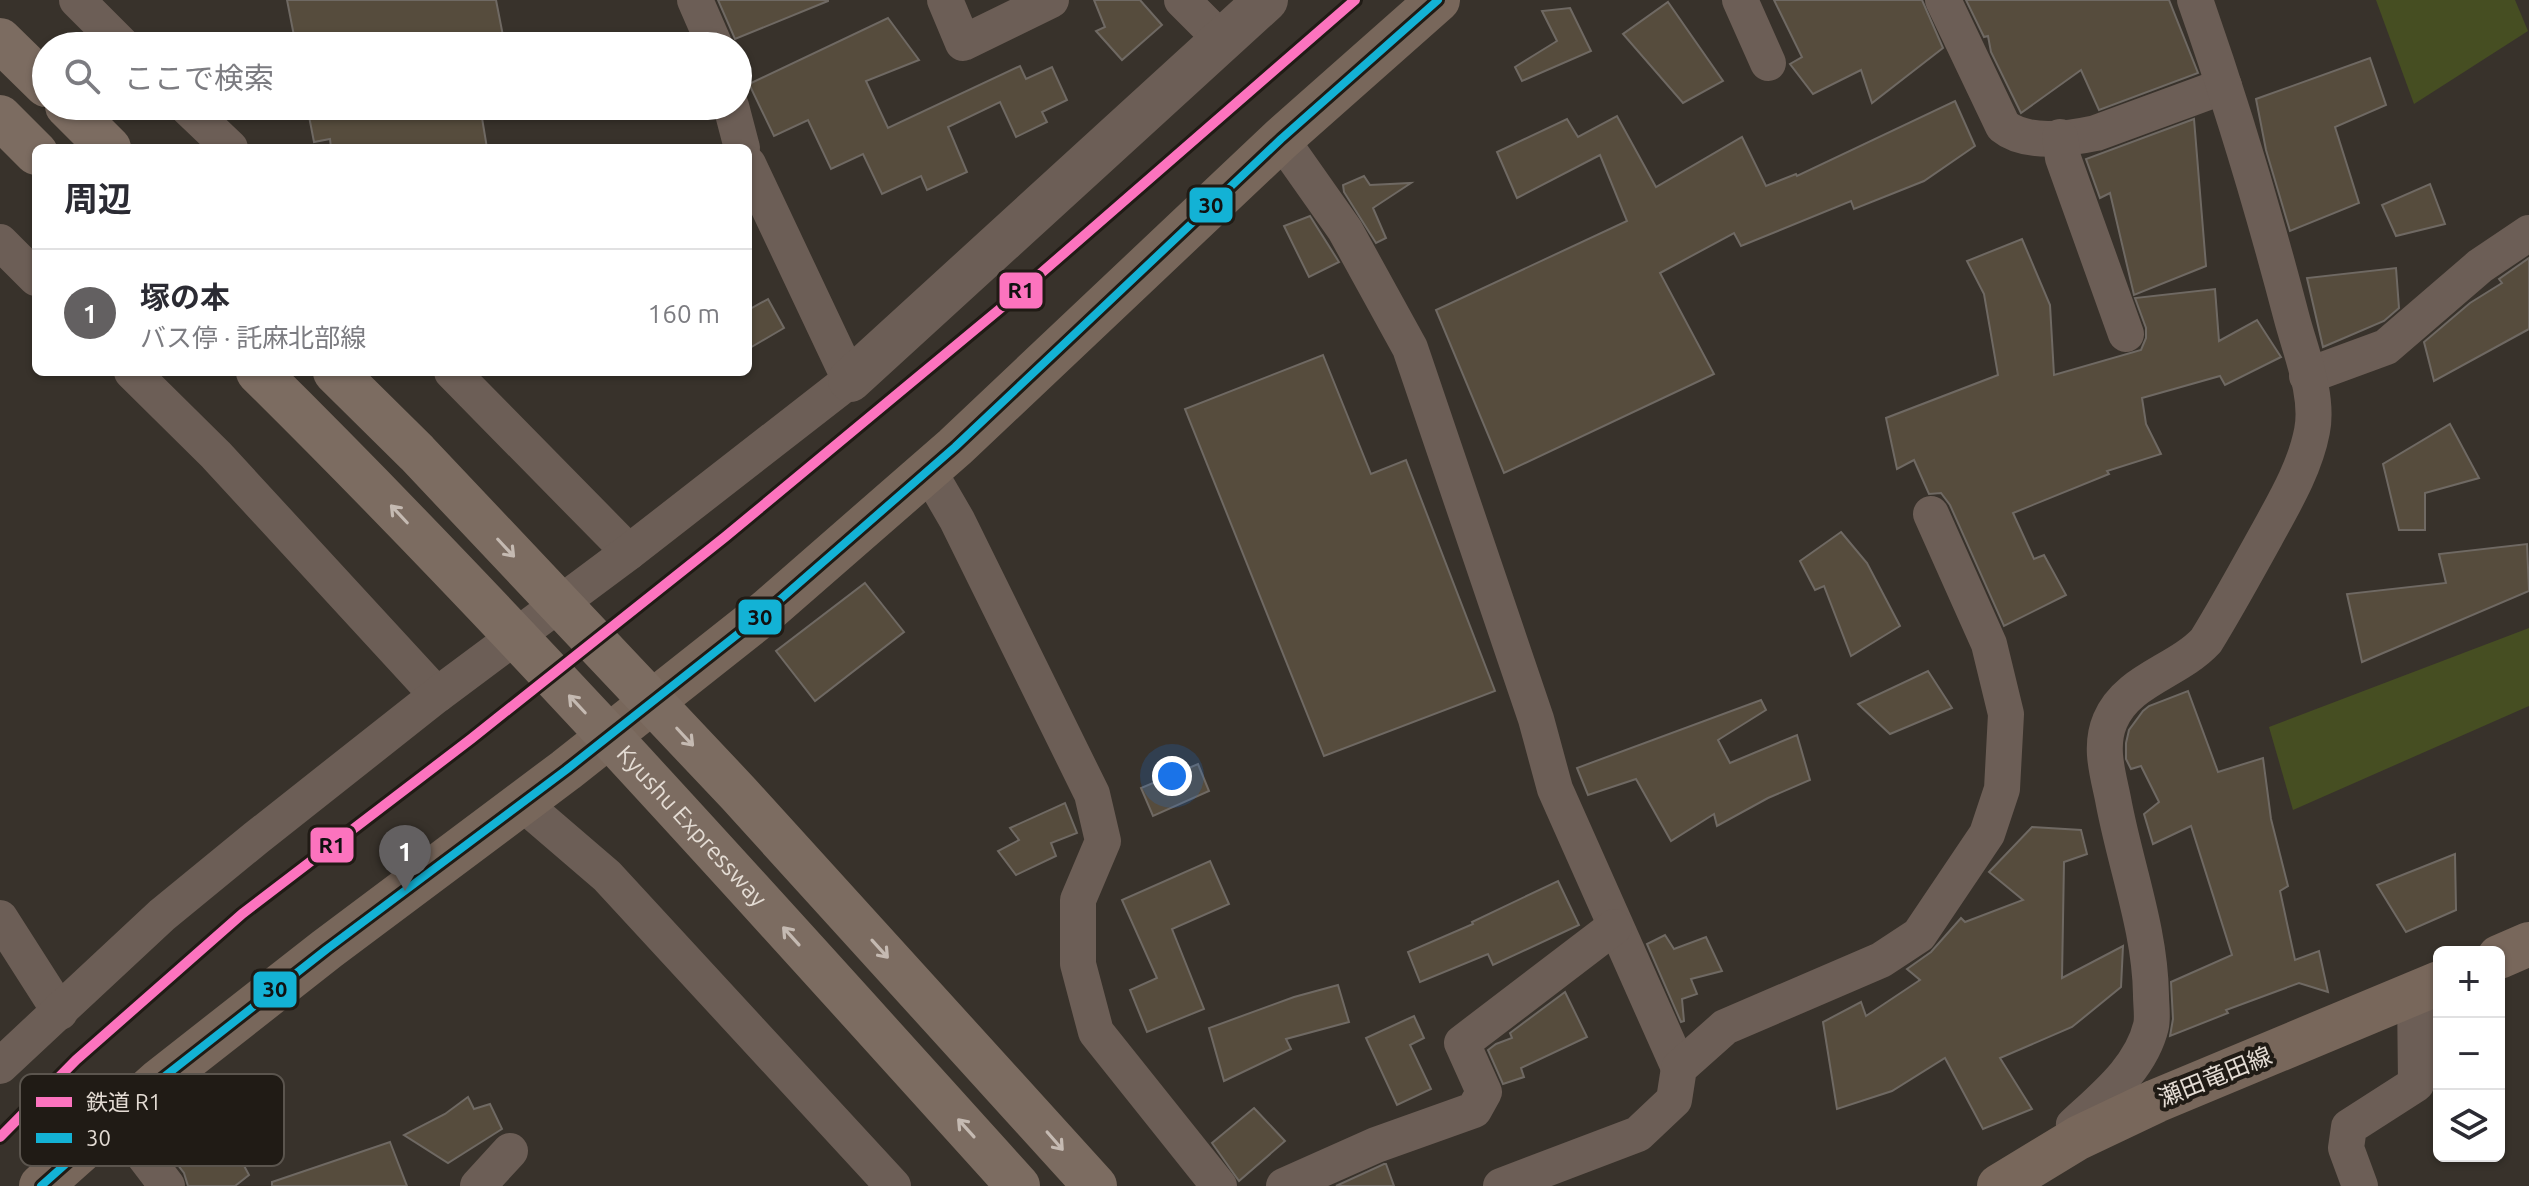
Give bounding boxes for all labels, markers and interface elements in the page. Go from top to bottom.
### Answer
search box [32,32,752,120]
icon: search [60,54,104,98]
text: ここで検索 [124,61,274,95]
text: 周辺 [64,179,132,217]
line badge: 30 [1188,186,1234,224]
text: 30 [1199,192,1223,217]
line badge: R1 [998,271,1044,310]
text: R1 [1008,277,1034,302]
text: 塚の本 [140,280,230,314]
text: 1 [83,299,97,328]
text: 160 m [648,299,720,328]
text: バス停 · 託麻北部線 [140,323,366,352]
one-way arrow [390,505,409,524]
one-way arrow [497,538,515,558]
line badge: 30 [737,598,783,636]
text: 30 [748,604,772,629]
one-way arrow [567,694,586,714]
one-way arrow [675,727,693,747]
street label: Kyushu Expressway [611,740,773,912]
your location [1152,756,1192,796]
pin: 1 [379,825,431,891]
line badge: R1 [309,826,355,864]
text: R1 [319,832,345,857]
one-way arrow [783,926,801,946]
one-way arrow [871,939,889,959]
map controls [2433,946,2505,1162]
button: + [2433,946,2505,1018]
line badge: 30 [252,970,298,1009]
text: 30 [263,976,287,1001]
button: − [2433,1018,2505,1090]
street label: 瀬田竜田線 [2154,1042,2276,1112]
legend [20,1074,284,1166]
text: 鉄道 R1 [86,1089,161,1114]
button: layers [2433,1090,2505,1162]
one-way arrow [957,1119,975,1139]
text: 30 [86,1125,111,1150]
one-way arrow [1046,1131,1064,1151]

